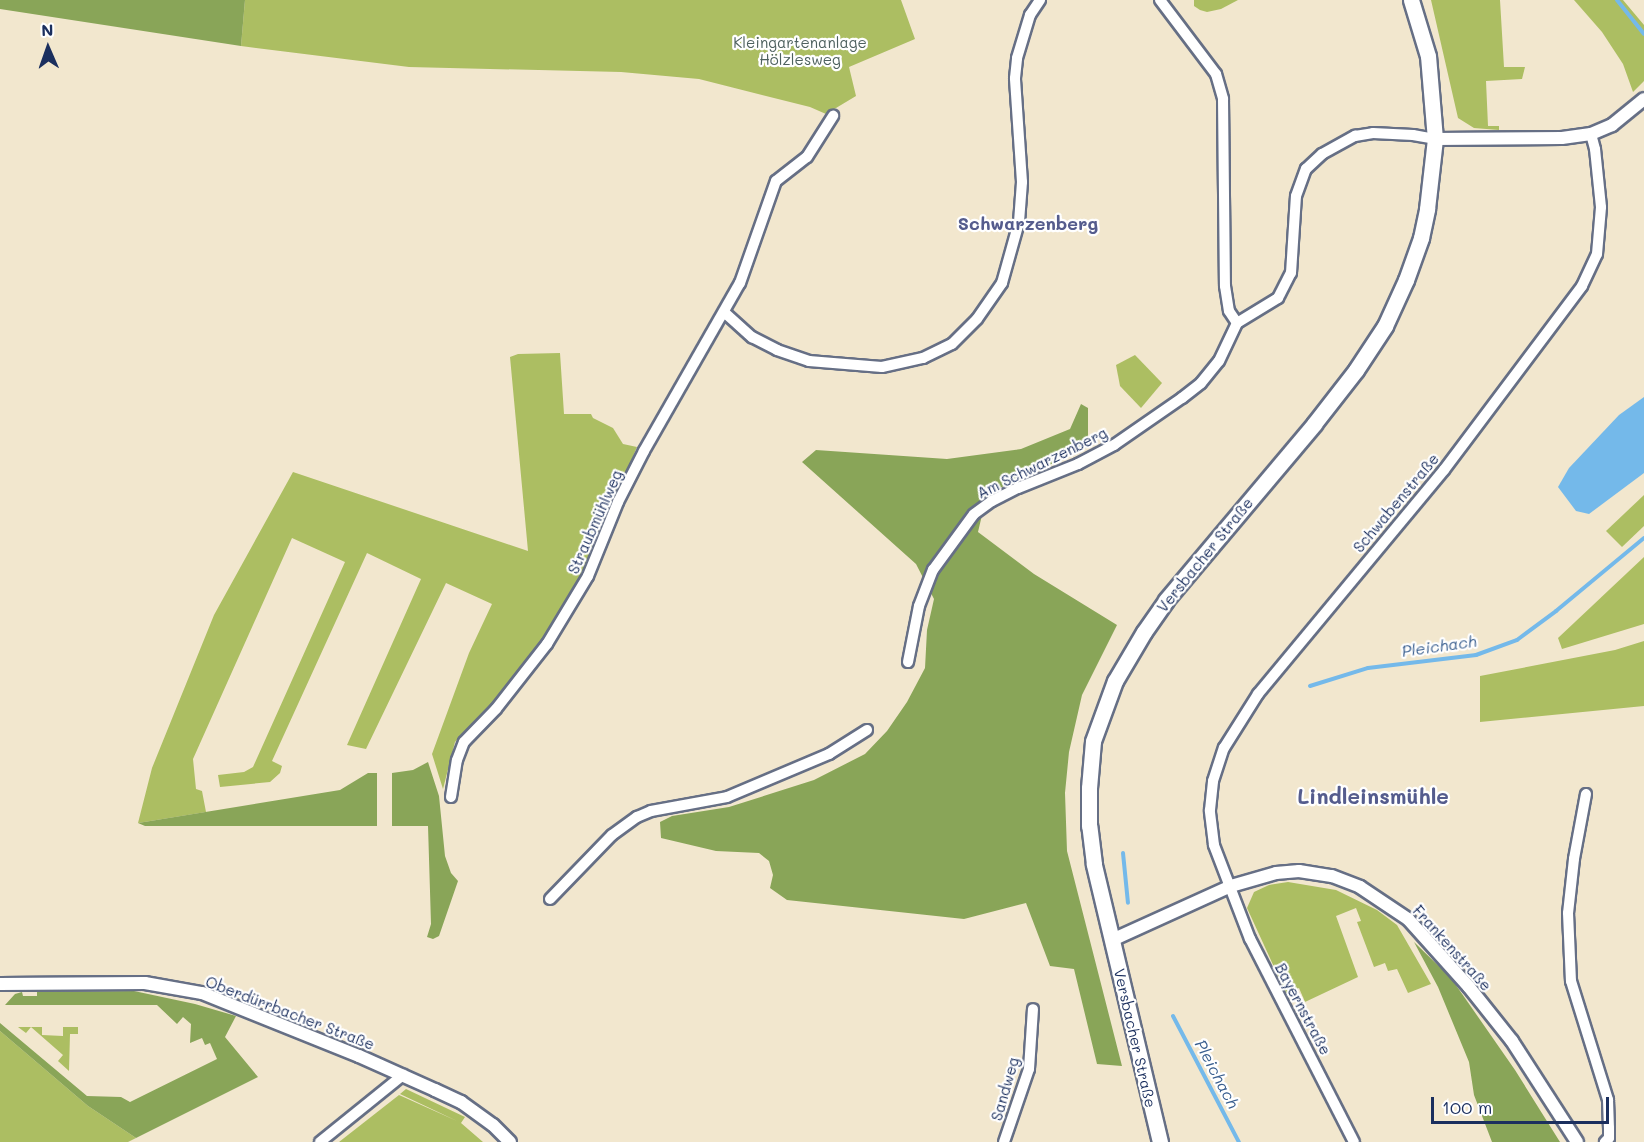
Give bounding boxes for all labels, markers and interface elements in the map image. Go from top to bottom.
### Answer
north arrow [18,18,78,78]
text: N [41,19,54,40]
park label: Kleingartenanlage Hölzlesweg [733,33,867,68]
district label: Schwarzenberg [958,212,1098,234]
street label: Am Schwarzenberg [974,424,1110,502]
street label: Schwabenstraße [1349,450,1443,556]
street label: Straubmühlweg [564,467,626,577]
street label: Versbacher Straße [1153,494,1257,616]
water label: Pleichach [1400,631,1478,661]
district label: Lindleinsmühle [1297,783,1449,809]
street label: Frankenstraße [1409,902,1495,994]
street label: Bayernstraße [1271,960,1335,1058]
street label: Versbacher Straße [1110,967,1160,1109]
street label: Oberdürrbacher Straße [203,972,377,1054]
water label: Pleichach [1191,1036,1243,1112]
street label: Sandweg [987,1055,1023,1123]
scale bar [1434,1085,1612,1123]
text: 100 m [1442,1095,1492,1119]

